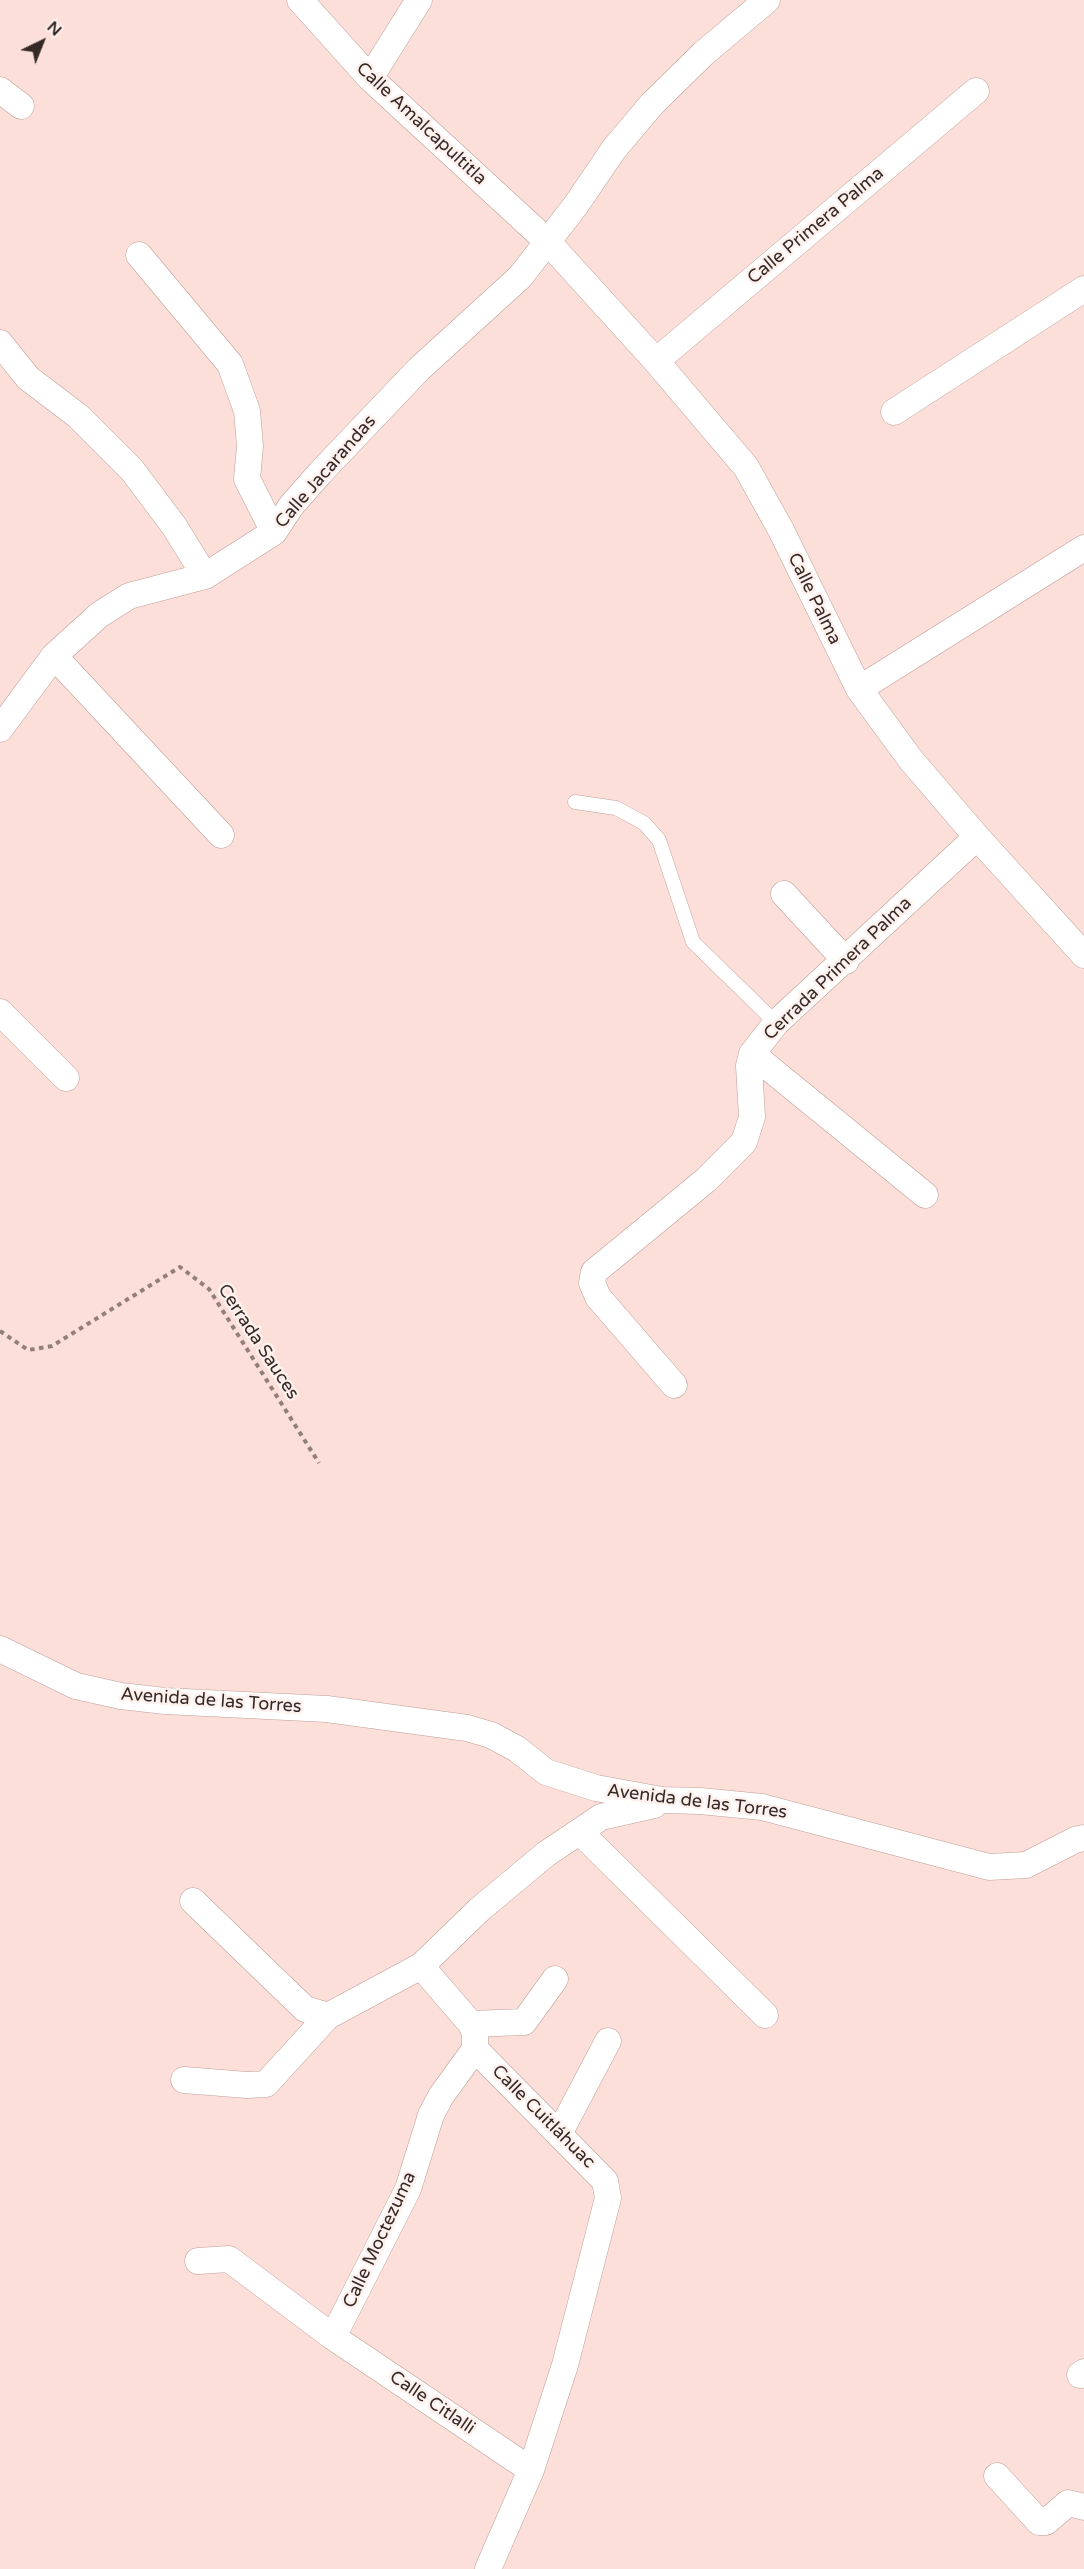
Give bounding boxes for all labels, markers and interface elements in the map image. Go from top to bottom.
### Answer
north arrow [12,12,72,72]
text: N [43,17,66,41]
street label: Calle Amalcapultitla [351,58,491,190]
street label: Calle Primera Palma [744,163,888,289]
street label: Calle Jacarandas [271,411,381,533]
street label: Calle Palma [783,550,845,648]
street label: Cerrada Primera Palma [760,893,916,1045]
street label: Cerrada Sauces [213,1280,303,1404]
street label: Avenida de las Torres [120,1684,302,1718]
street label: Avenida de las Torres [606,1780,788,1824]
street label: Calle Cuitláhuac [487,2061,599,2173]
street label: Calle Moctezuma [339,2169,421,2311]
street label: Calle Citlalli [385,2367,479,2439]

